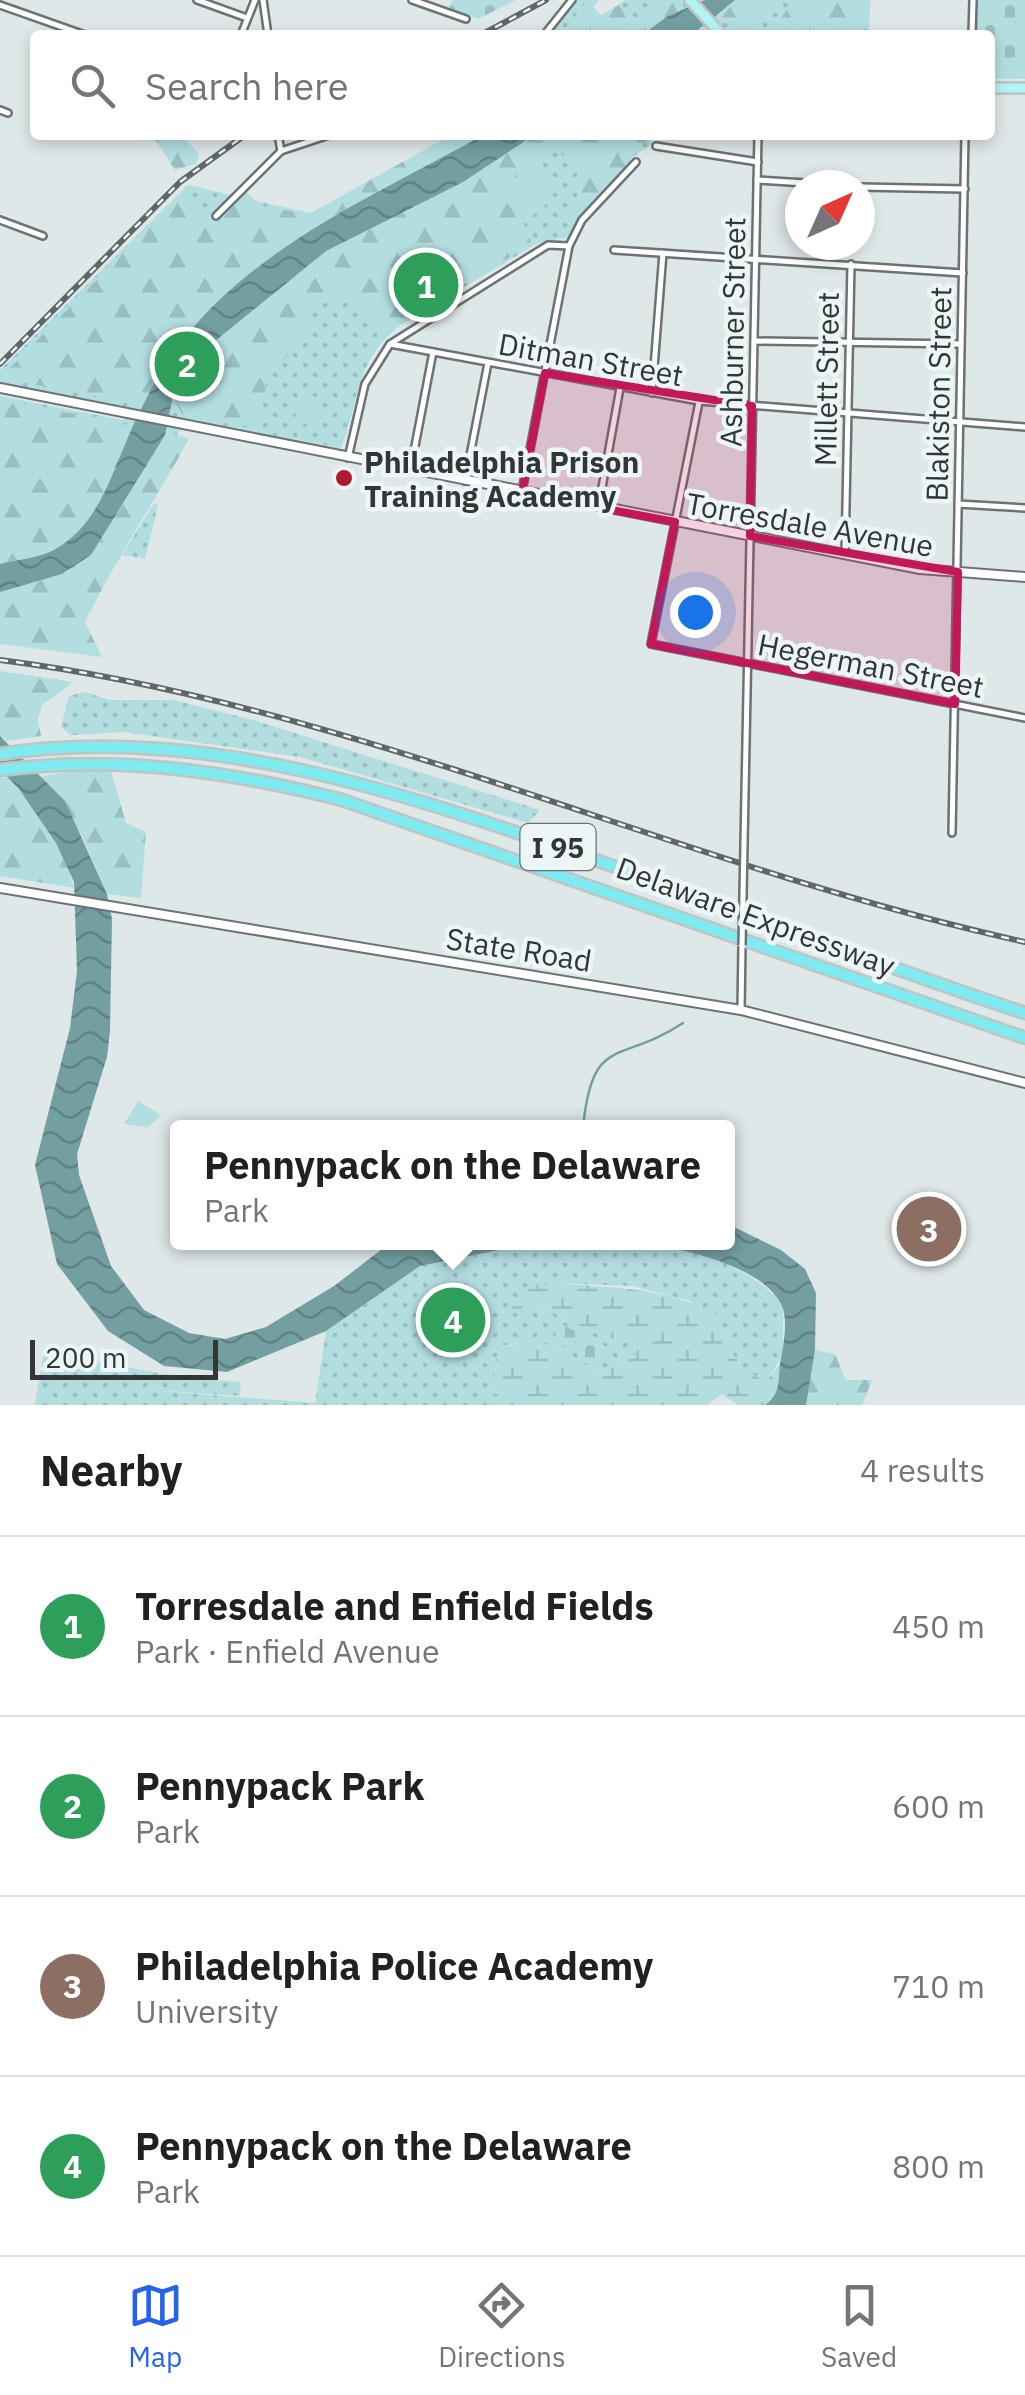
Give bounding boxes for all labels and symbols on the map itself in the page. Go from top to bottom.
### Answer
north arrow [785,170,875,260]
street label: Ashburner Street [710,217,754,447]
pin: 1 [394,248,458,322]
street label: Blakiston Street [917,286,959,502]
street label: Millett Street [805,291,847,467]
street label: Ditman Street [496,324,686,394]
pin: 2 [154,326,220,402]
place label: Philadelphia Prison Training Academy [364,442,639,515]
marker: Philadelphia Prison Training Academy [333,467,355,489]
street label: Torresdale Avenue [683,483,937,565]
your location [670,587,721,638]
street label: Hegerman Street [755,624,987,706]
road number: I 95 [520,824,596,870]
street label: Delaware Expressway [611,847,901,985]
street label: State Road [443,918,595,980]
pin: 3 [896,1192,962,1266]
pin: 4 [420,1282,486,1358]
scale bar [30,1335,218,1380]

